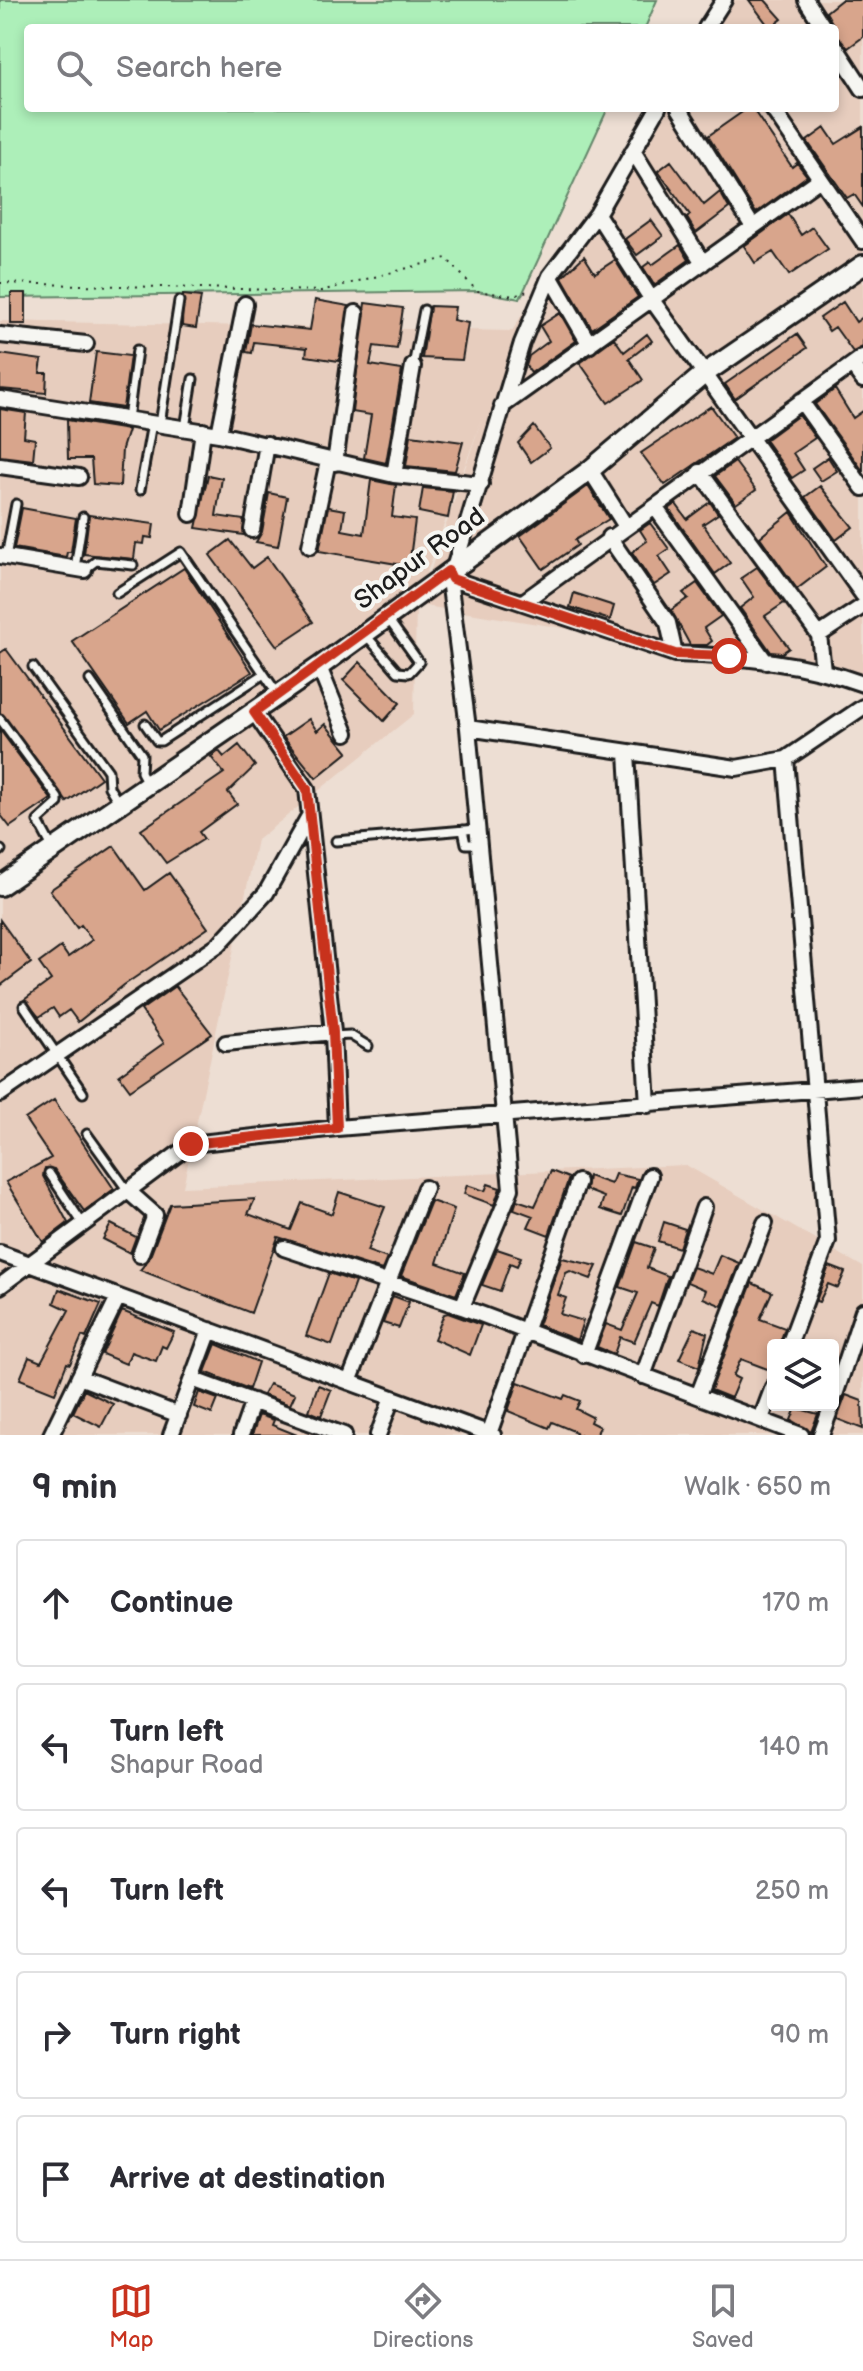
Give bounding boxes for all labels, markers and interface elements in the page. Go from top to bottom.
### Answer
search box [24,24,839,112]
icon: search [52,46,96,90]
text: Search here [116,50,282,86]
street label: Shapur Road [349,501,491,617]
route start [711,638,747,674]
route end [173,1126,209,1162]
map controls [767,1339,839,1411]
button: layers [767,1339,839,1411]
text: 9 min [32,1467,117,1508]
text: Walk · 650 m [684,1472,831,1503]
icon: ahead [34,1581,78,1625]
text: Continue [110,1585,233,1621]
text: 170 m [762,1588,829,1619]
text: Turn left [110,1714,224,1750]
icon: left [34,1725,78,1769]
text: 140 m [759,1732,829,1763]
text: Shapur Road [110,1750,263,1781]
icon: left [34,1869,78,1913]
text: Turn left [110,1873,224,1909]
text: 250 m [755,1876,829,1907]
icon: right [34,2013,78,2057]
text: Turn right [110,2017,241,2053]
text: 90 m [770,2020,829,2051]
icon: arrive [34,2157,78,2201]
text: Arrive at destination [110,2161,386,2197]
tab: Map [109,2279,154,2354]
tab: Directions [372,2279,473,2354]
tab: Saved [692,2279,754,2354]

